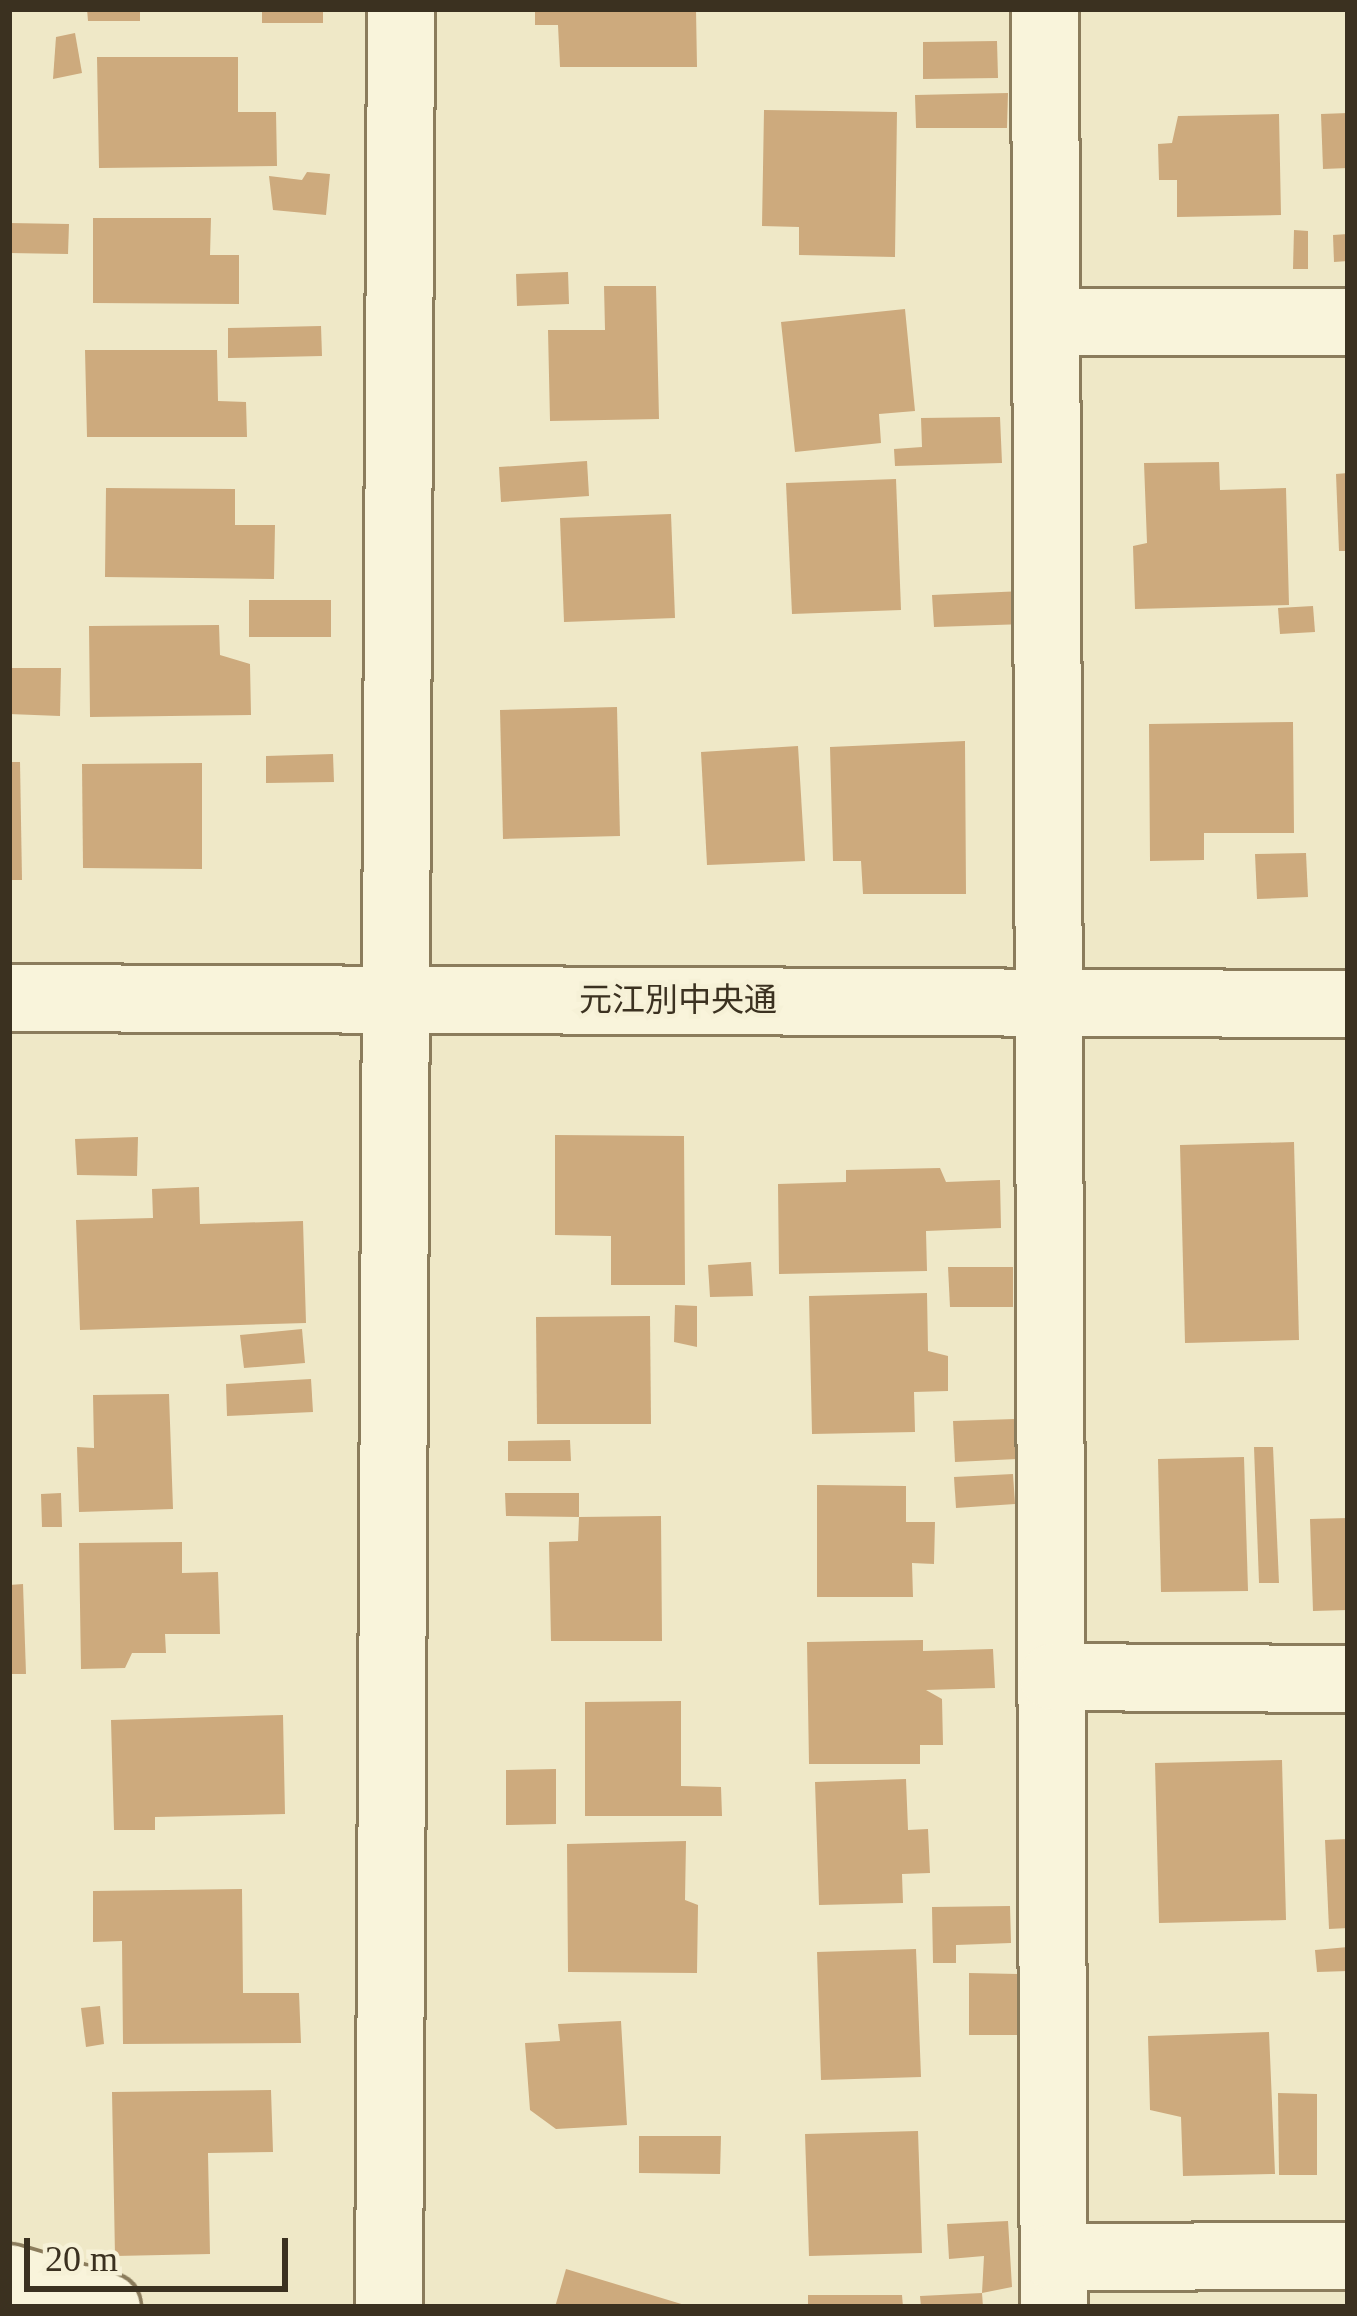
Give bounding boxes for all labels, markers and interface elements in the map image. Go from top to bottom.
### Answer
street label: 元江別中央通 [579,981,777,1021]
scale bar [30,2214,294,2288]
text: 20 m [45,2239,118,2279]

